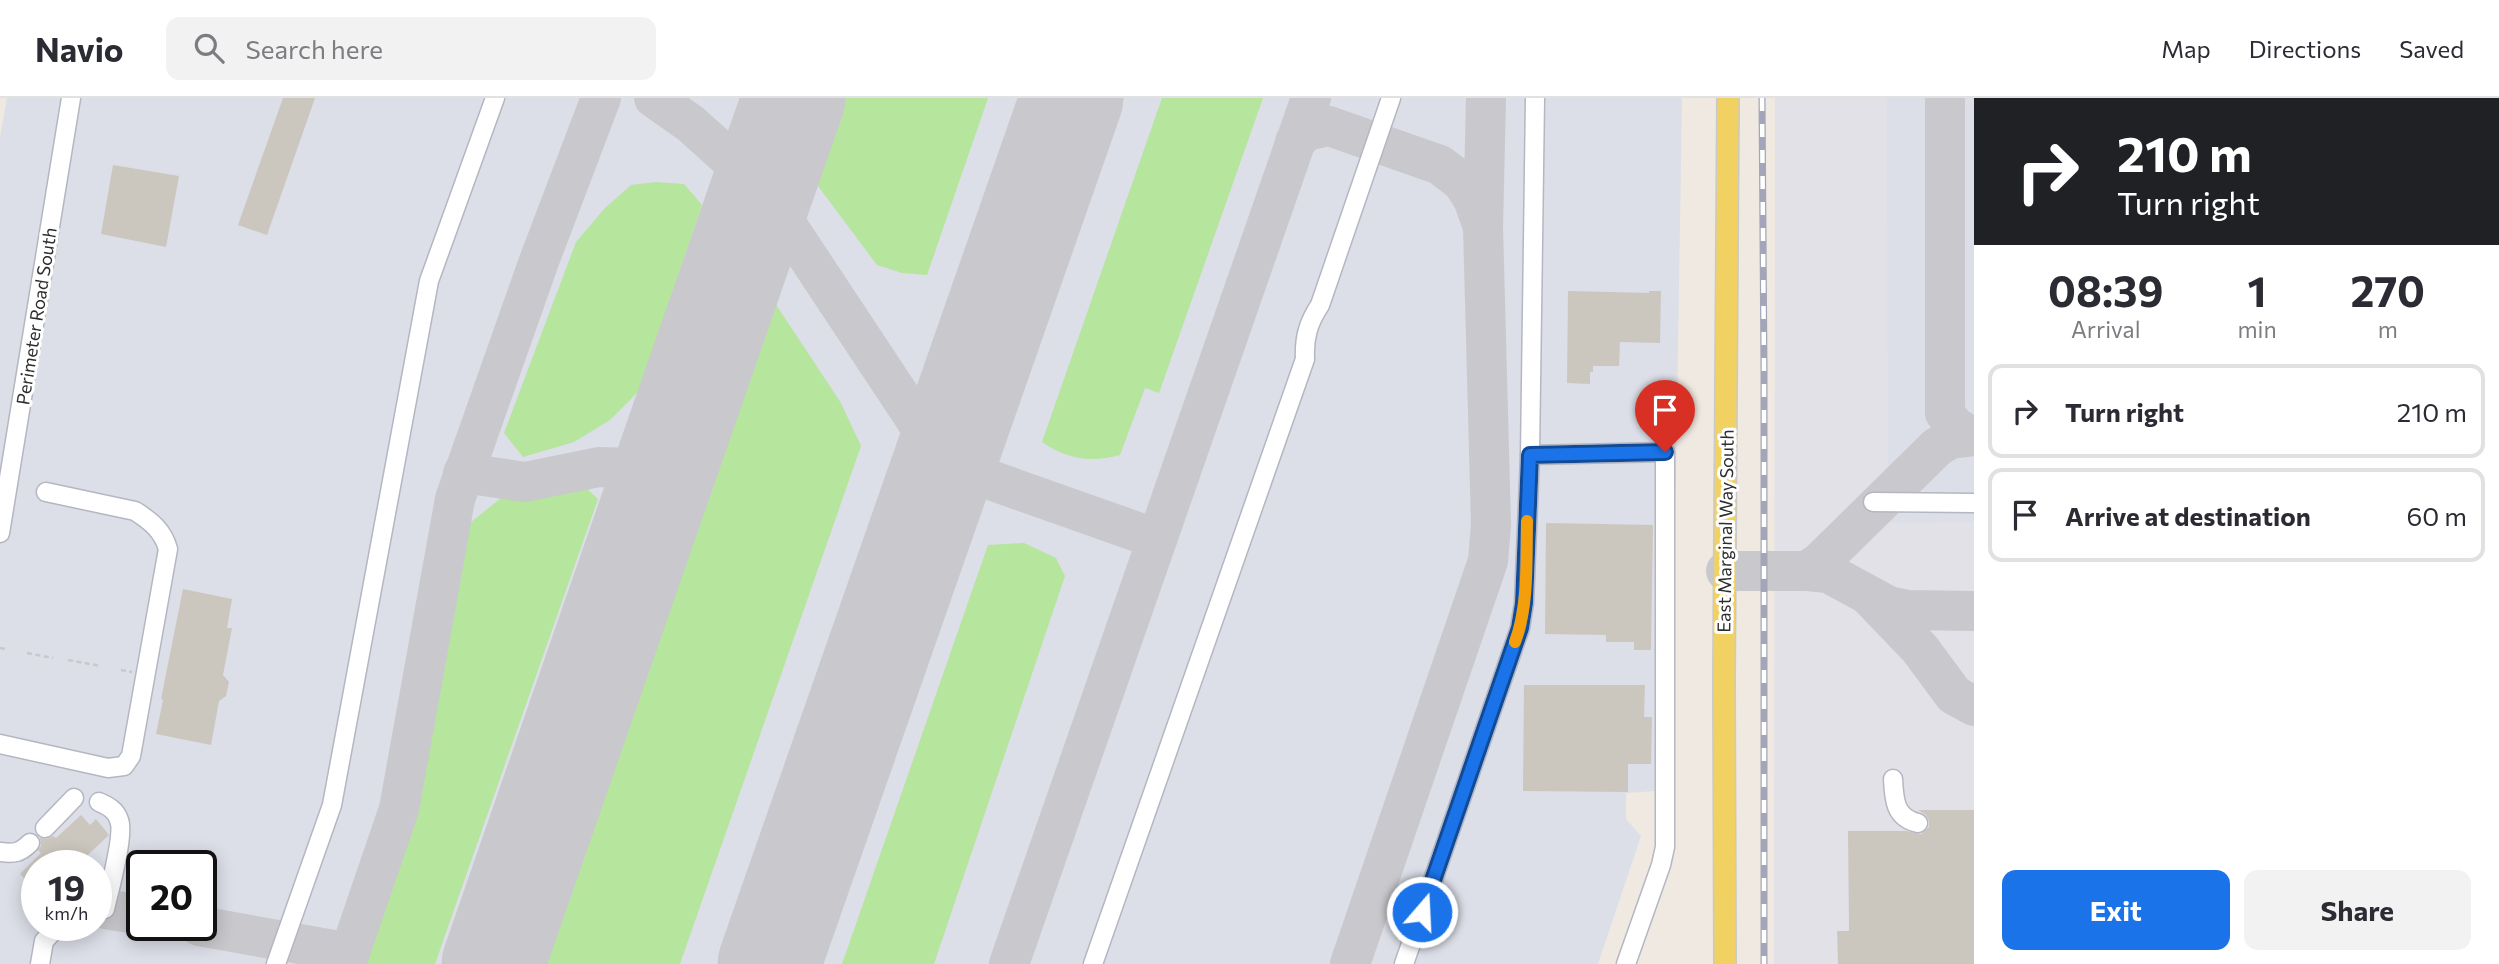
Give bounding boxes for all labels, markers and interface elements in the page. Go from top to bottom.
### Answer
search box [166,17,656,80]
text: Navio [35,28,124,69]
icon: search [190,29,228,67]
text: Search here [246,33,383,64]
text: Map [2161,34,2211,63]
text: Directions [2249,34,2361,63]
text: Saved [2399,34,2464,63]
text: 210 m [2117,122,2252,182]
icon: right [2002,126,2093,217]
text: Turn right [2117,182,2260,222]
street label: Perimeter Road South [11,226,61,406]
text: 08:39 [2048,264,2163,316]
text: 1 [2247,264,2267,316]
text: 270 [2351,264,2425,316]
text: Arrival [2071,315,2141,343]
text: min [2237,315,2277,343]
text: m [2378,315,2398,343]
pin [1635,380,1695,452]
icon: arrive [1646,391,1684,429]
icon: right [2006,392,2044,430]
text: Turn right [2065,396,2184,427]
text: 210 m [2397,396,2467,427]
street label: East Marginal Way South [1712,429,1738,633]
icon: arrive [2006,496,2044,534]
text: Arrive at destination [2065,500,2311,531]
text: 60 m [2407,500,2467,531]
speed limit sign: 20 [126,850,217,941]
text: 19 [48,865,85,908]
button: Exit [2002,870,2230,950]
button: Share [2244,870,2471,950]
position arrow [1385,875,1459,949]
text: km/h [45,902,88,924]

